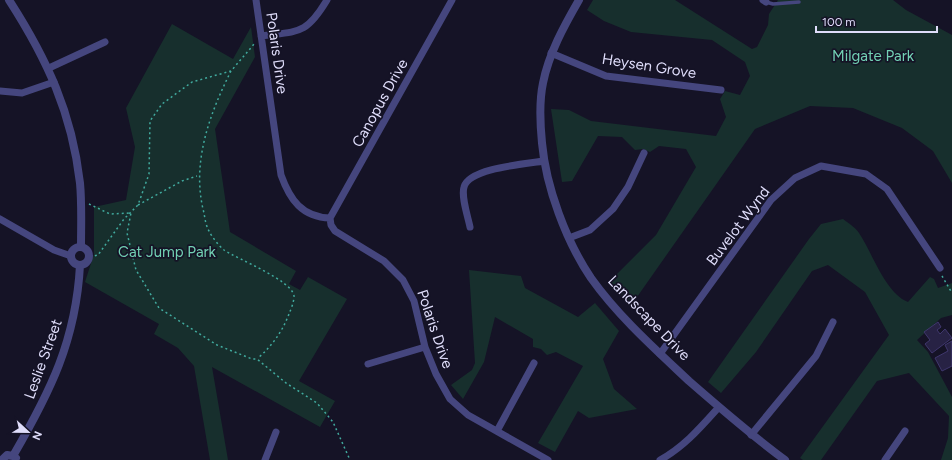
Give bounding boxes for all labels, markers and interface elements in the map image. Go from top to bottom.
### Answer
scale bar [816,8,937,34]
street label: Polaris Drive [262,11,292,95]
text: 100 m [822,15,856,29]
park label: Milgate Park [832,47,915,65]
street label: Heysen Grove [601,50,697,82]
street label: Canopus Drive [348,56,412,150]
street label: Buvelot Wynd [702,183,774,269]
park label: Cat Jump Park [118,243,217,261]
street label: Landscape Drive [604,272,694,364]
street label: Polaris Drive [413,287,457,371]
street label: Leslie Street [20,316,66,401]
north arrow [8,412,48,452]
text: N [29,429,44,442]

